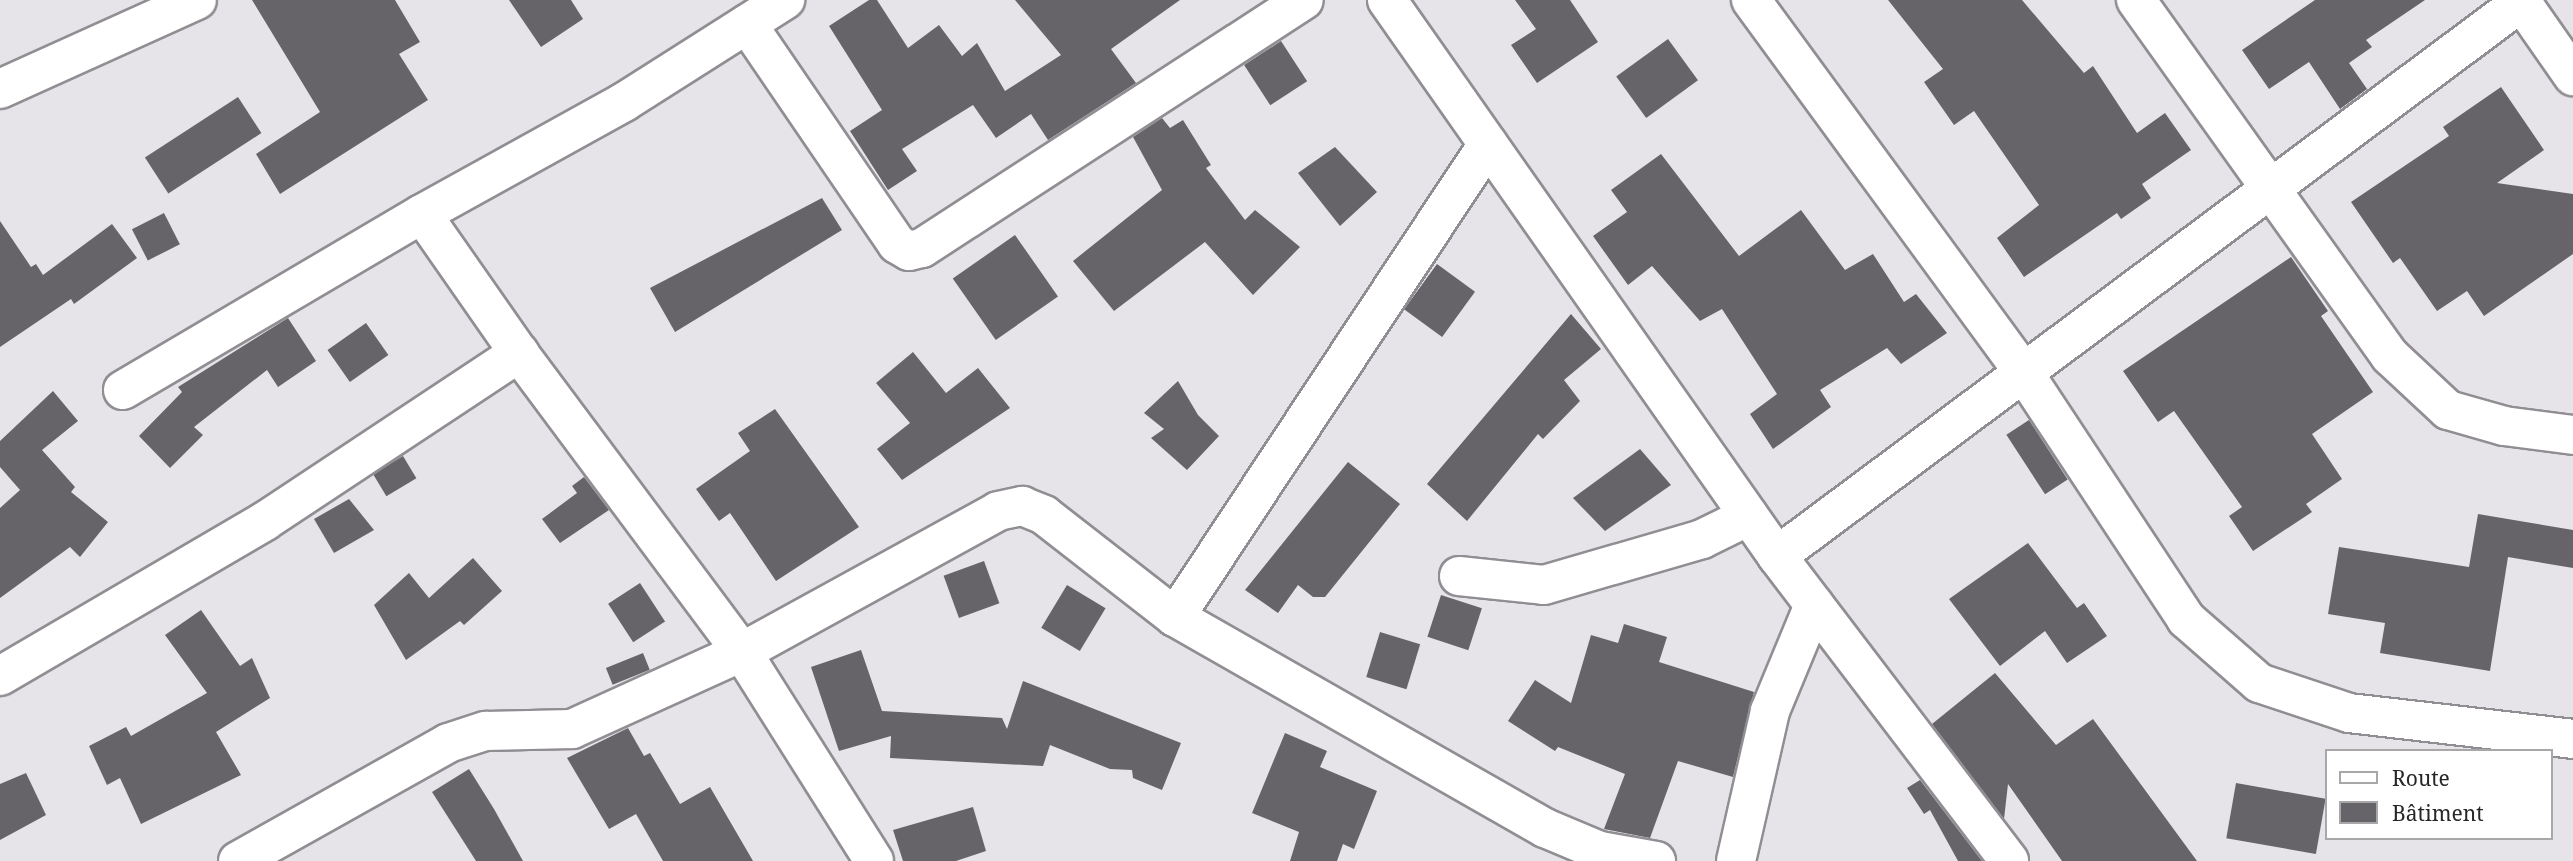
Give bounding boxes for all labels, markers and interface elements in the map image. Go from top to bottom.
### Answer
legend [2324,749,2552,840]
text: Route [2392,764,2450,792]
text: Bâtiment [2392,799,2484,827]

